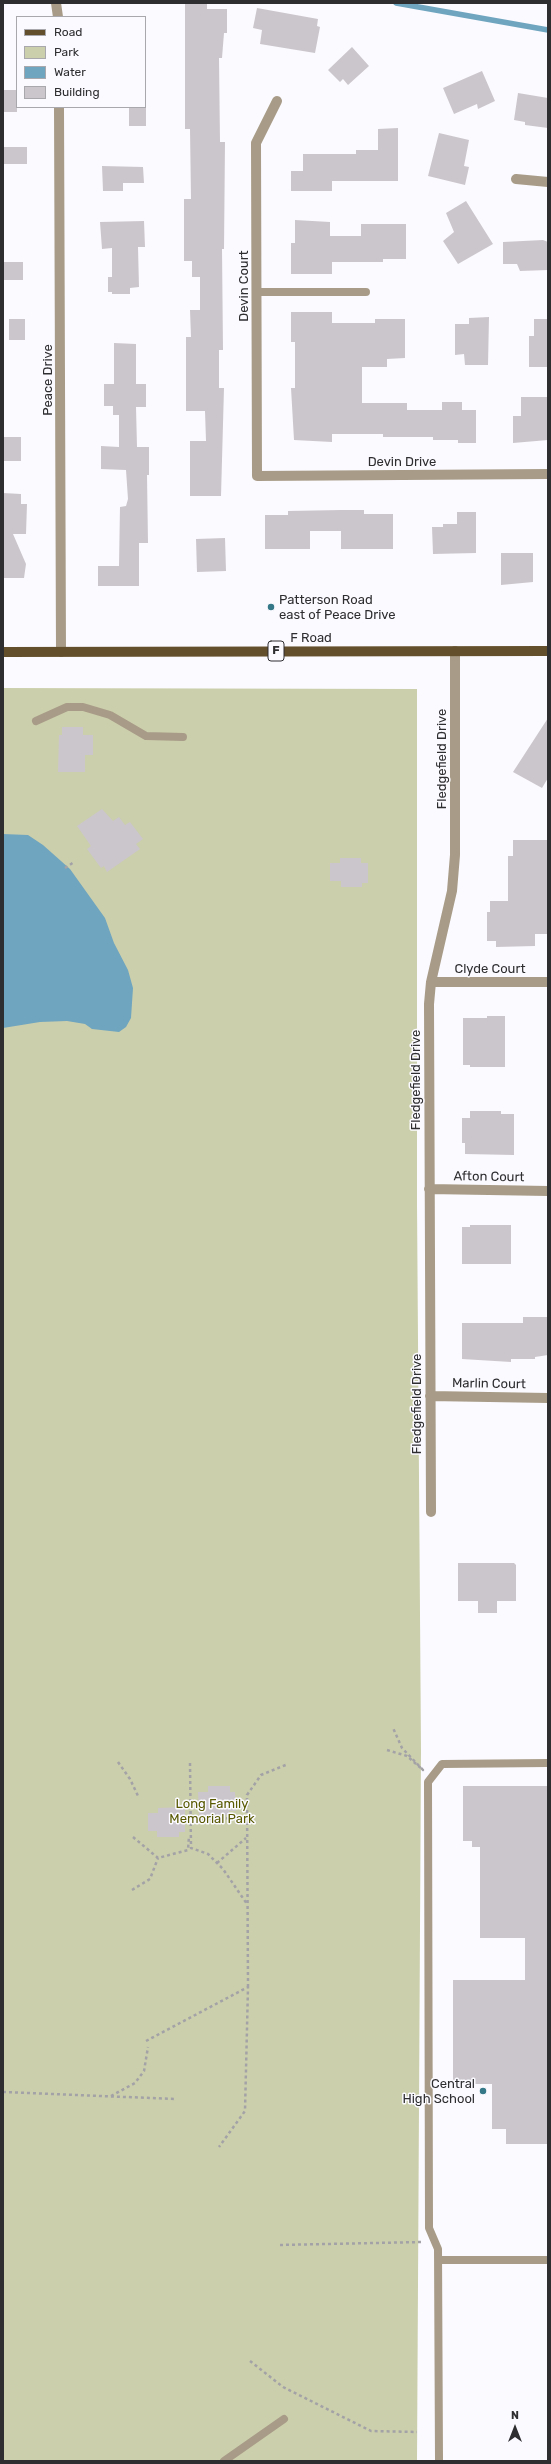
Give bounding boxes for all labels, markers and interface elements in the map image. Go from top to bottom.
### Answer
legend [16,16,146,108]
text: Road [54,25,82,39]
text: Park [54,45,79,59]
text: Water [54,65,86,79]
text: Building [54,85,100,99]
street label: Devin Court [236,250,252,322]
street label: Peace Drive [40,344,56,416]
street label: Devin Drive [368,454,436,470]
place label: Patterson Road east of Peace Drive [279,592,396,623]
marker: Patterson Road east of Peace Drive [266,602,276,612]
street label: F Road [290,630,332,646]
road number: F [268,641,284,661]
street label: Fledgefield Drive [434,709,450,809]
street label: Clyde Court [455,961,525,977]
street label: Fledgefield Drive [408,1030,424,1130]
street label: Afton Court [453,1169,525,1185]
street label: Fledgefield Drive [409,1354,425,1454]
street label: Marlin Court [452,1376,526,1392]
park label: Long Family Memorial Park [169,1796,255,1827]
place label: Central High School [402,2076,475,2107]
marker: Central High School [478,2086,488,2096]
north arrow [495,2408,535,2448]
text: N [511,2409,519,2422]

